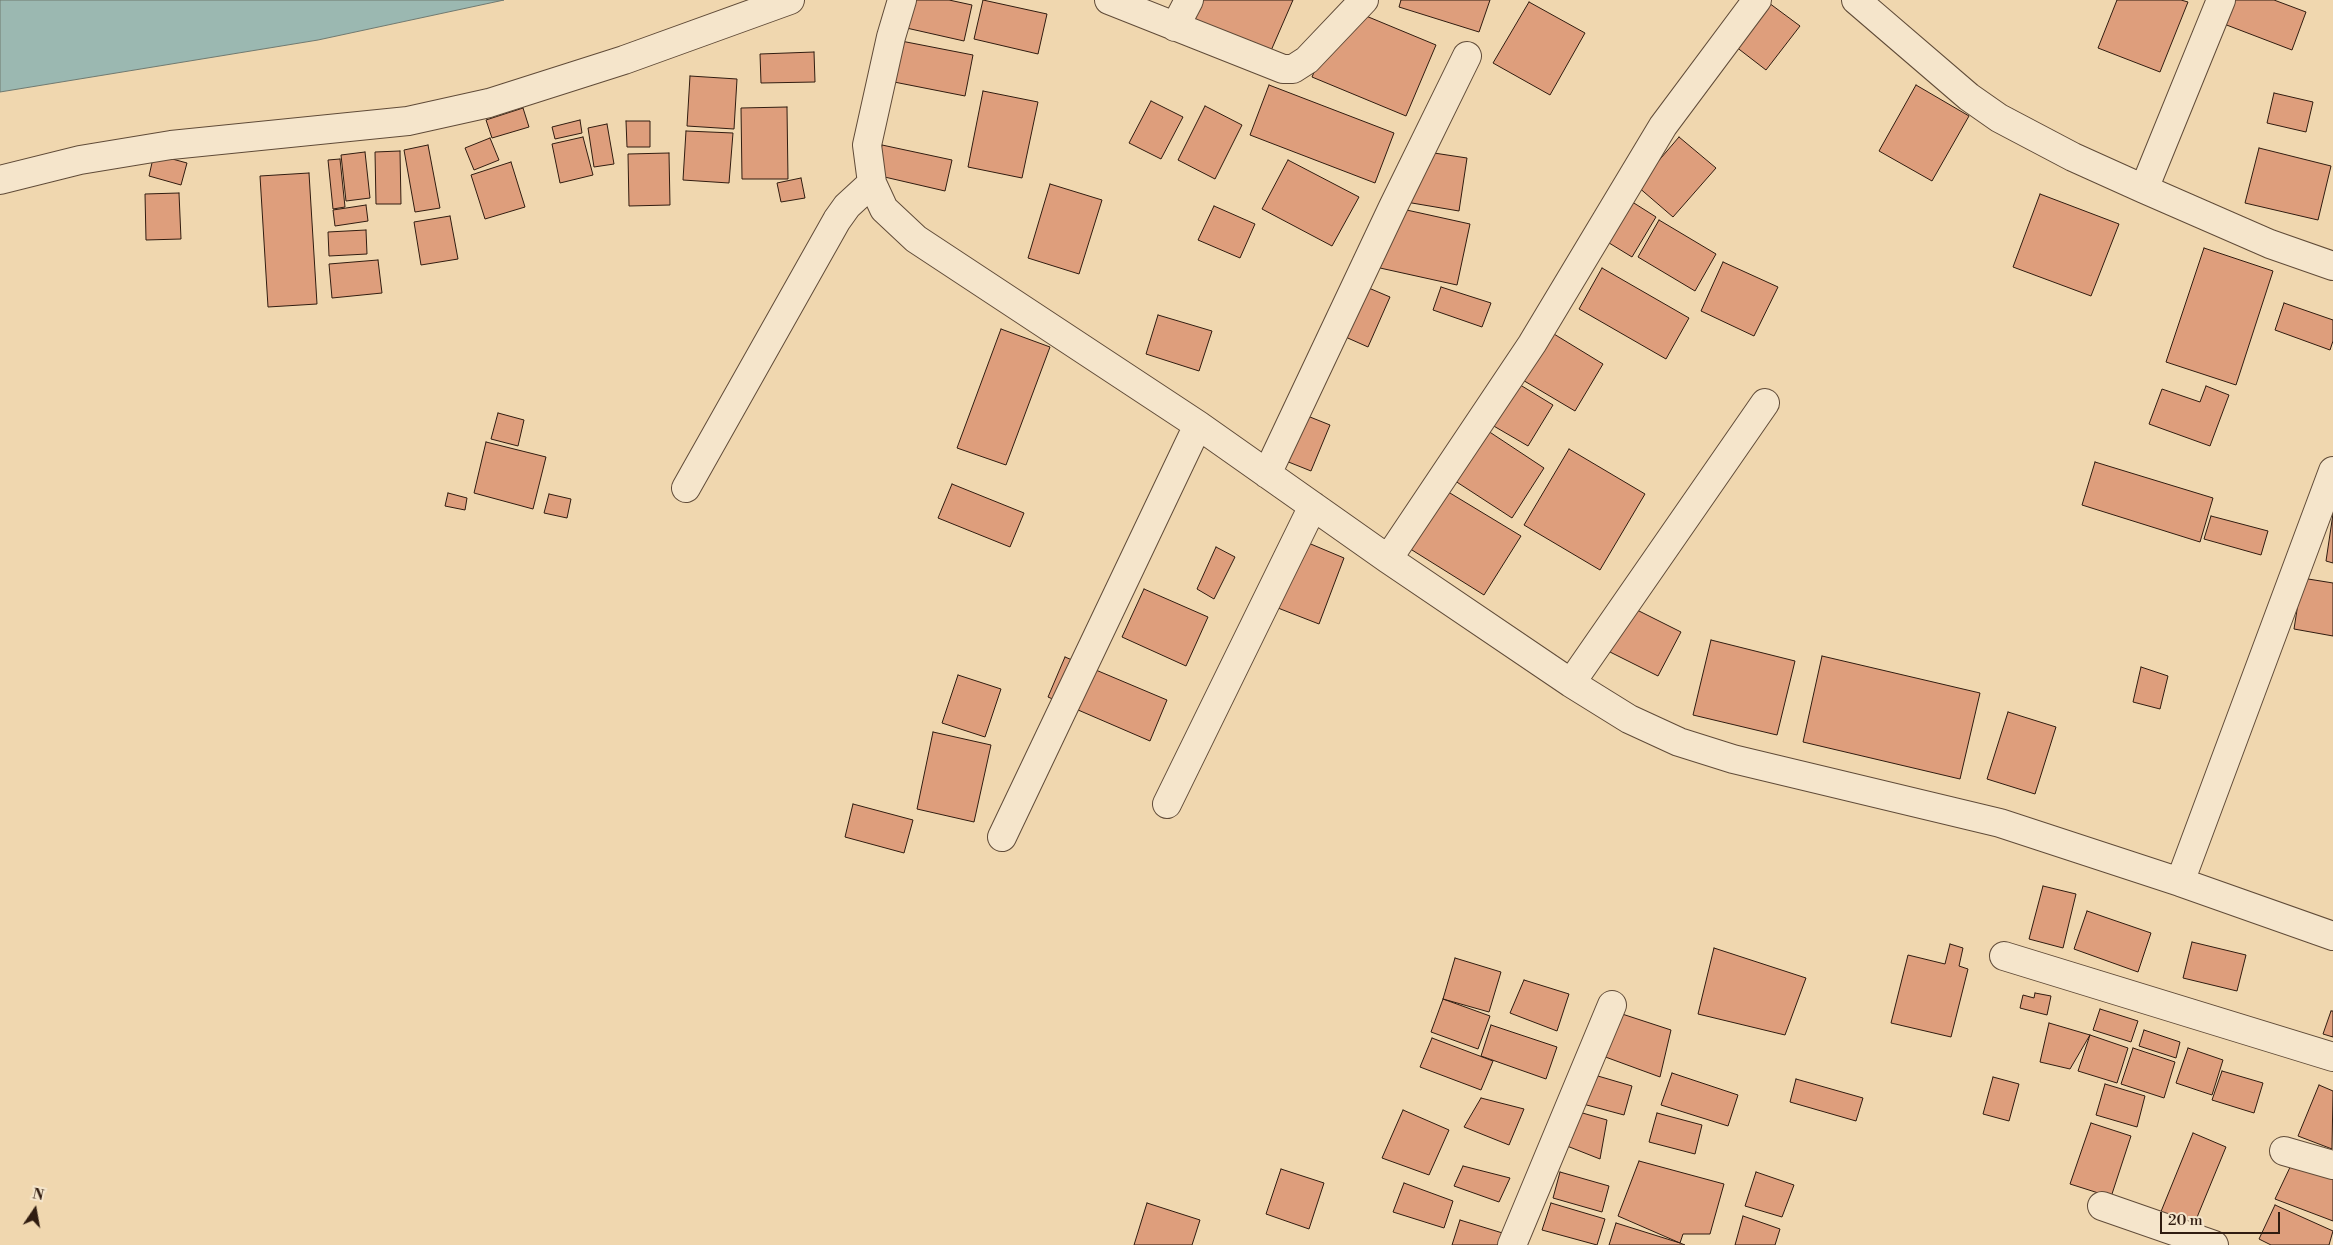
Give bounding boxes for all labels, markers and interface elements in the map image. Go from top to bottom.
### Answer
north arrow [10,1185,60,1235]
text: N [31,1185,45,1205]
scale bar [2163,1202,2283,1234]
text: 20 m [2168,1211,2203,1230]

